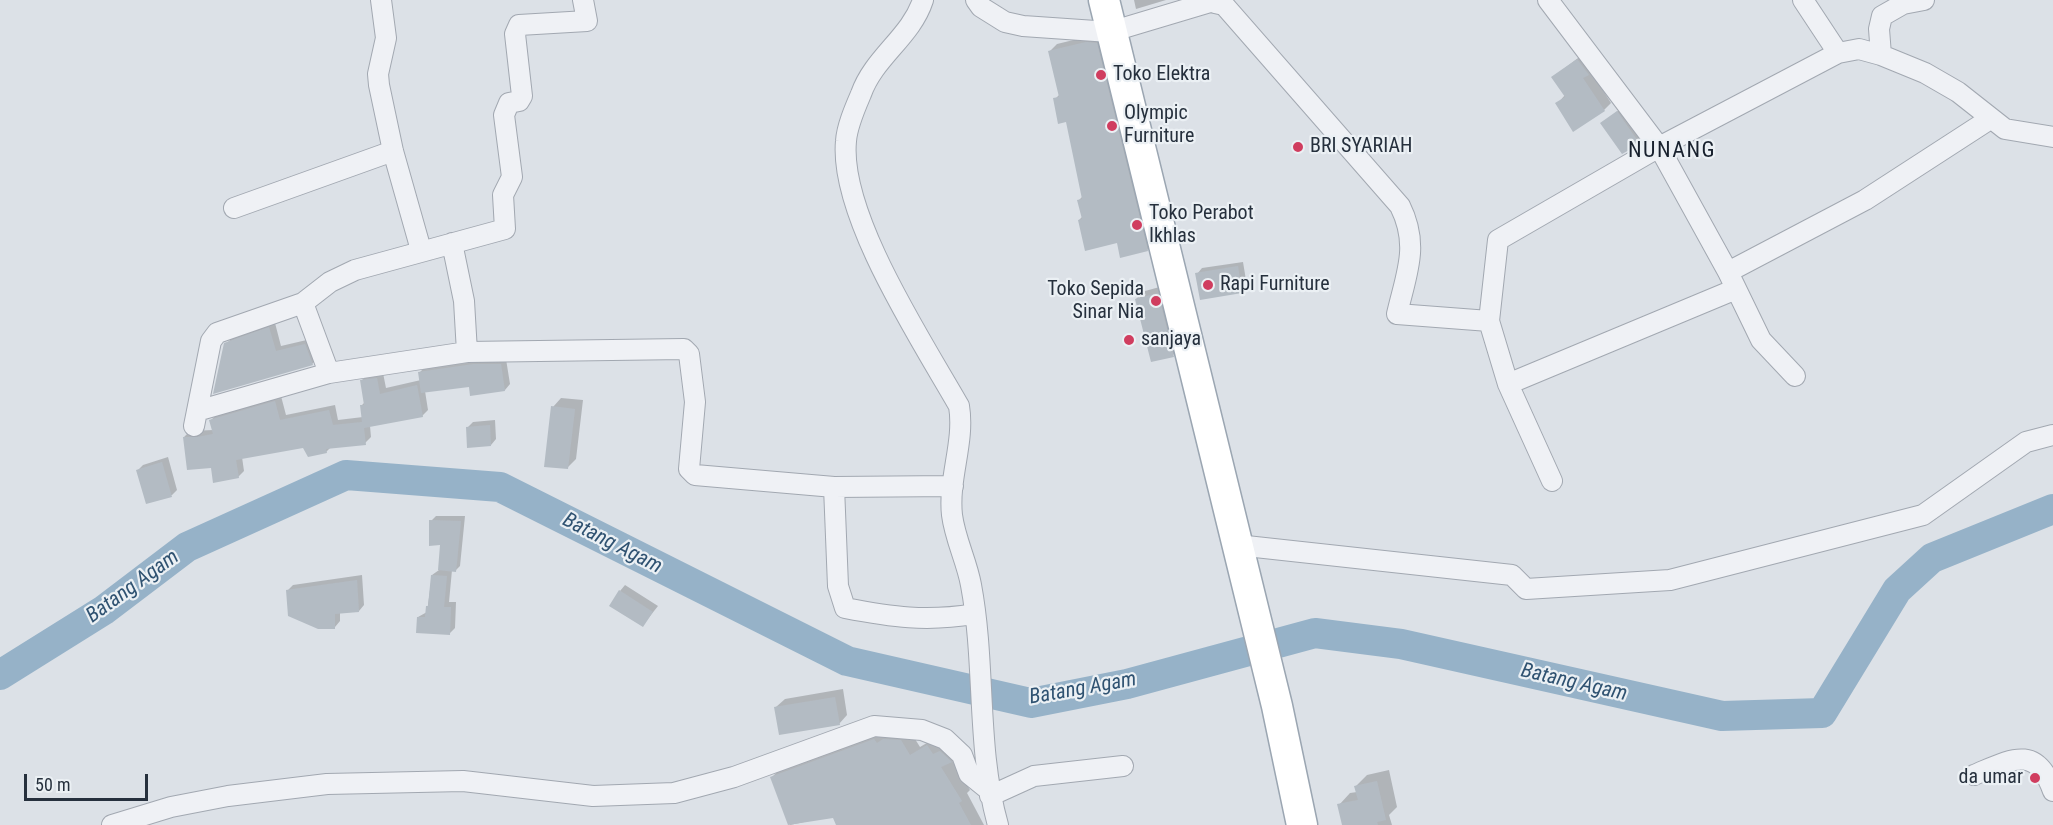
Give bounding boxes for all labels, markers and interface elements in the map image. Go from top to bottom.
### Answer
place label: Toko Elektra [1113,63,1210,87]
marker: Toko Elektra [1094,68,1108,82]
place label: Olympic Furniture [1124,102,1194,149]
marker: Olympic Furniture [1105,119,1119,133]
place label: BRI SYARIAH [1310,135,1412,159]
district label: NUNANG [1628,138,1716,164]
marker: BRI SYARIAH [1291,140,1305,154]
place label: Toko Perabot Ikhlas [1149,202,1254,249]
marker: Toko Perabot Ikhlas [1130,218,1144,232]
place label: Rapi Furniture [1220,273,1330,297]
place label: Toko Sepida Sinar Nia [1047,278,1144,325]
marker: Rapi Furniture [1201,278,1215,292]
marker: Toko Sepida Sinar Nia [1149,294,1163,308]
place label: sanjaya [1141,328,1201,352]
marker: sanjaya [1122,333,1136,347]
water label: Batang Agam [558,508,666,580]
water label: Batang Agam [82,545,184,629]
water label: Batang Agam [1518,659,1630,707]
water label: Batang Agam [1028,667,1138,711]
scale bar [27,762,152,800]
place label: da umar [1959,766,2023,790]
marker: da umar [2028,771,2042,785]
text: 50 m [35,774,70,795]

